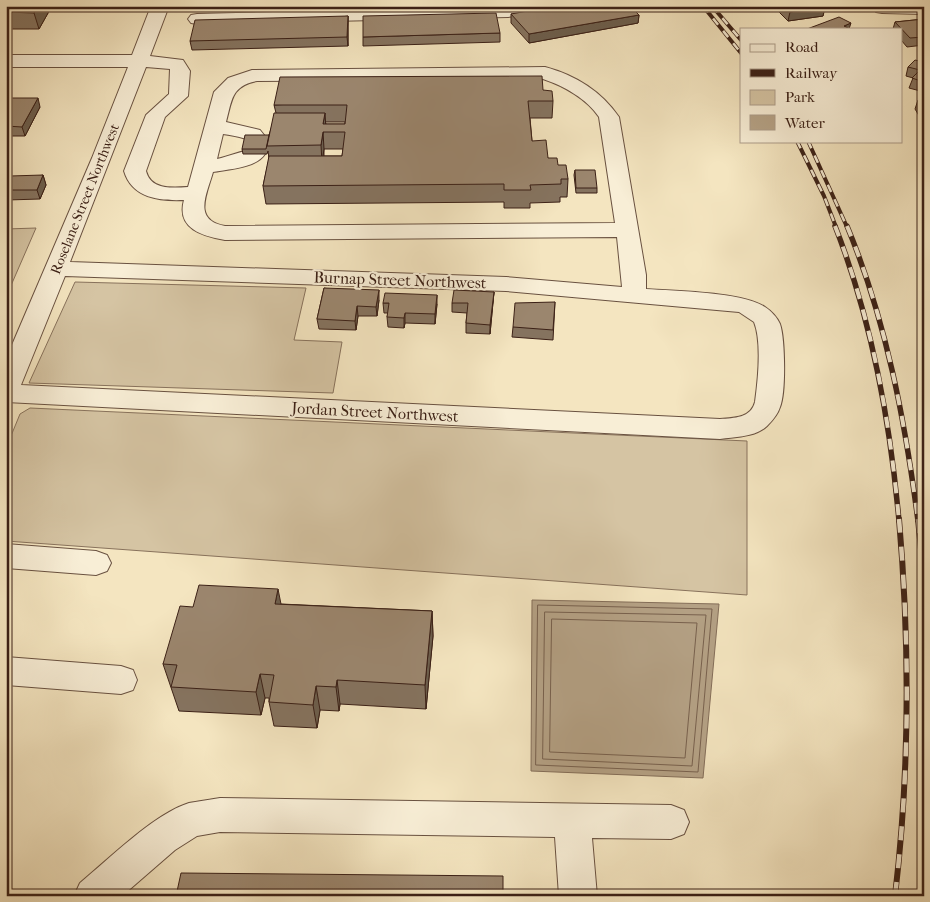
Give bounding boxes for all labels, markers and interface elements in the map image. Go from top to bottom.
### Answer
legend [740,28,902,142]
text: Road [785,38,819,56]
text: Railway [785,64,838,82]
text: Park [785,88,815,106]
text: Water [784,114,825,132]
street label: Roselane Street Northwest [47,121,123,277]
street label: Burnap Street Northwest [313,267,487,293]
street label: Jordan Street Northwest [289,398,459,426]

